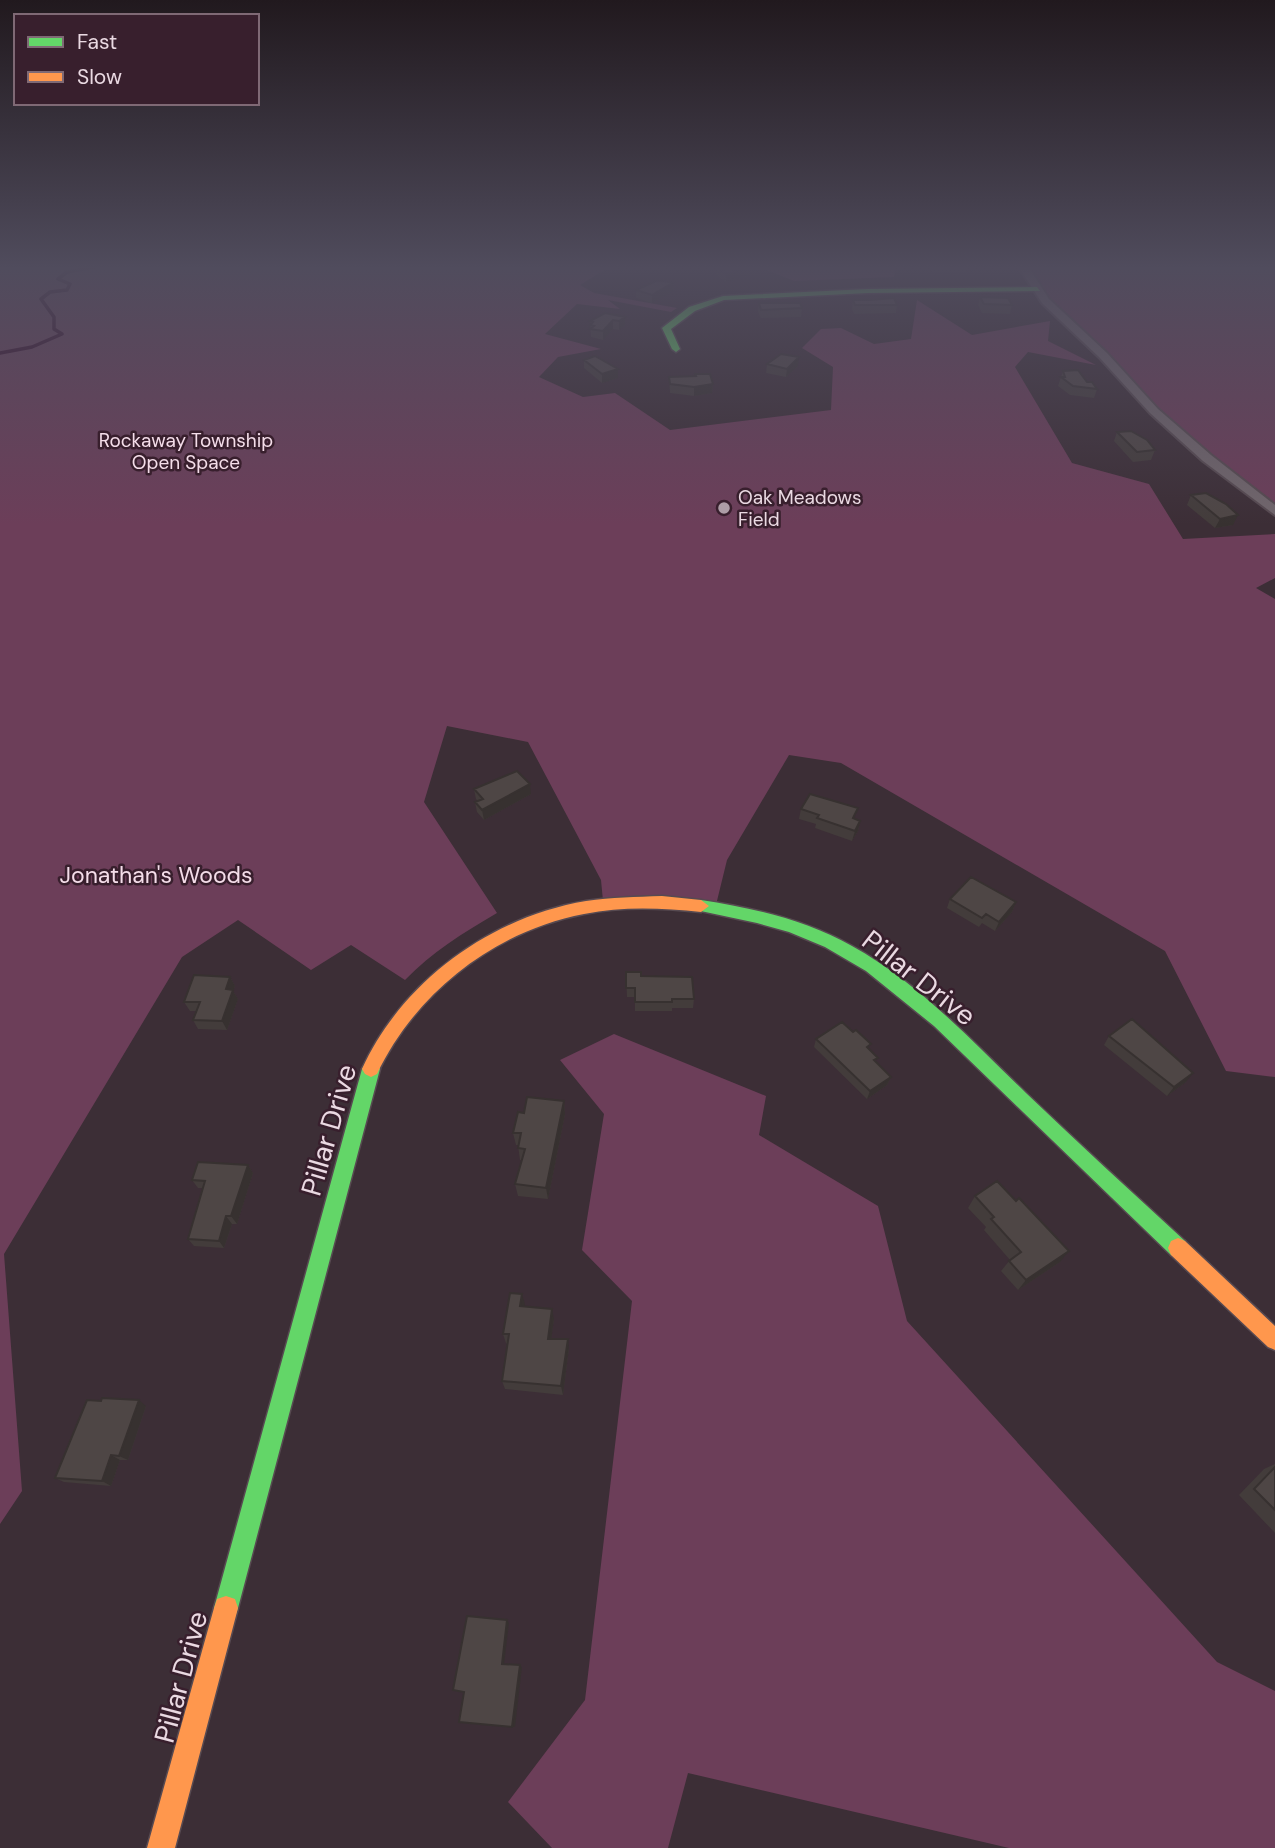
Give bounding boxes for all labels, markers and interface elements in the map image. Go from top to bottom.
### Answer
legend [14,14,259,105]
text: Fast [77,28,117,56]
text: Slow [77,63,122,91]
park label: Rockaway Township Open Space [99,428,273,475]
place label: Oak Meadows Field [738,485,862,532]
marker: Oak Meadows Field [716,500,732,516]
park label: Jonathan's Woods [59,860,253,890]
street label: Pillar Drive [854,922,984,1034]
street label: Pillar Drive [293,1060,365,1200]
street label: Pillar Drive [146,1607,216,1747]

